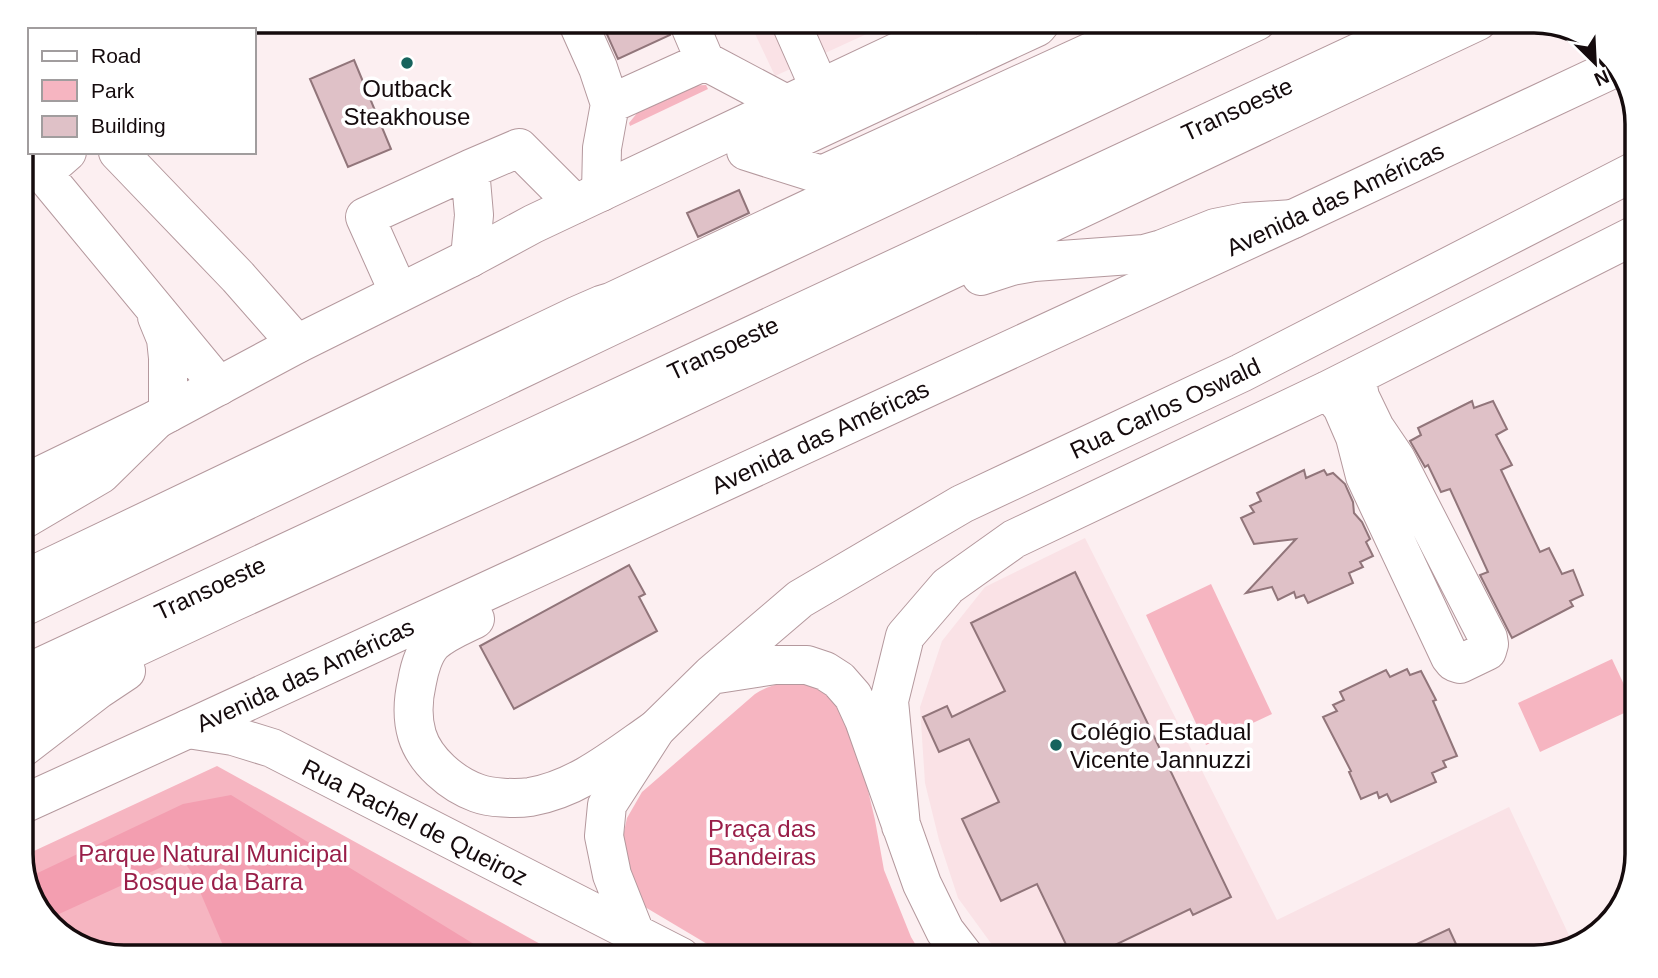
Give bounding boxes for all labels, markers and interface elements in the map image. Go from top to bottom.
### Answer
legend [28,28,256,154]
north arrow [1560,28,1630,98]
text: Road [91,44,141,67]
marker: Outback Steakhouse [399,55,415,71]
text: N [1591,66,1612,90]
street label: Transoeste [1177,72,1297,146]
place label: Outback Steakhouse [344,75,470,130]
text: Park [91,79,135,102]
text: Building [91,114,166,137]
street label: Avenida das Américas [1222,137,1448,261]
street label: Transoeste [663,311,783,385]
street label: Rua Carlos Oswald [1066,352,1264,464]
street label: Avenida das Américas [707,375,933,499]
street label: Transoeste [150,551,270,625]
street label: Avenida das Américas [192,613,418,737]
place label: Colégio Estadual Vicente Jannuzzi [1070,718,1251,773]
marker: Colégio Estadual Vicente Jannuzzi [1048,737,1064,753]
street label: Rua Rachel de Queiroz [298,753,532,891]
park label: Praça das Bandeiras [708,815,816,870]
park label: Parque Natural Municipal Bosque da Barra [78,840,348,895]

